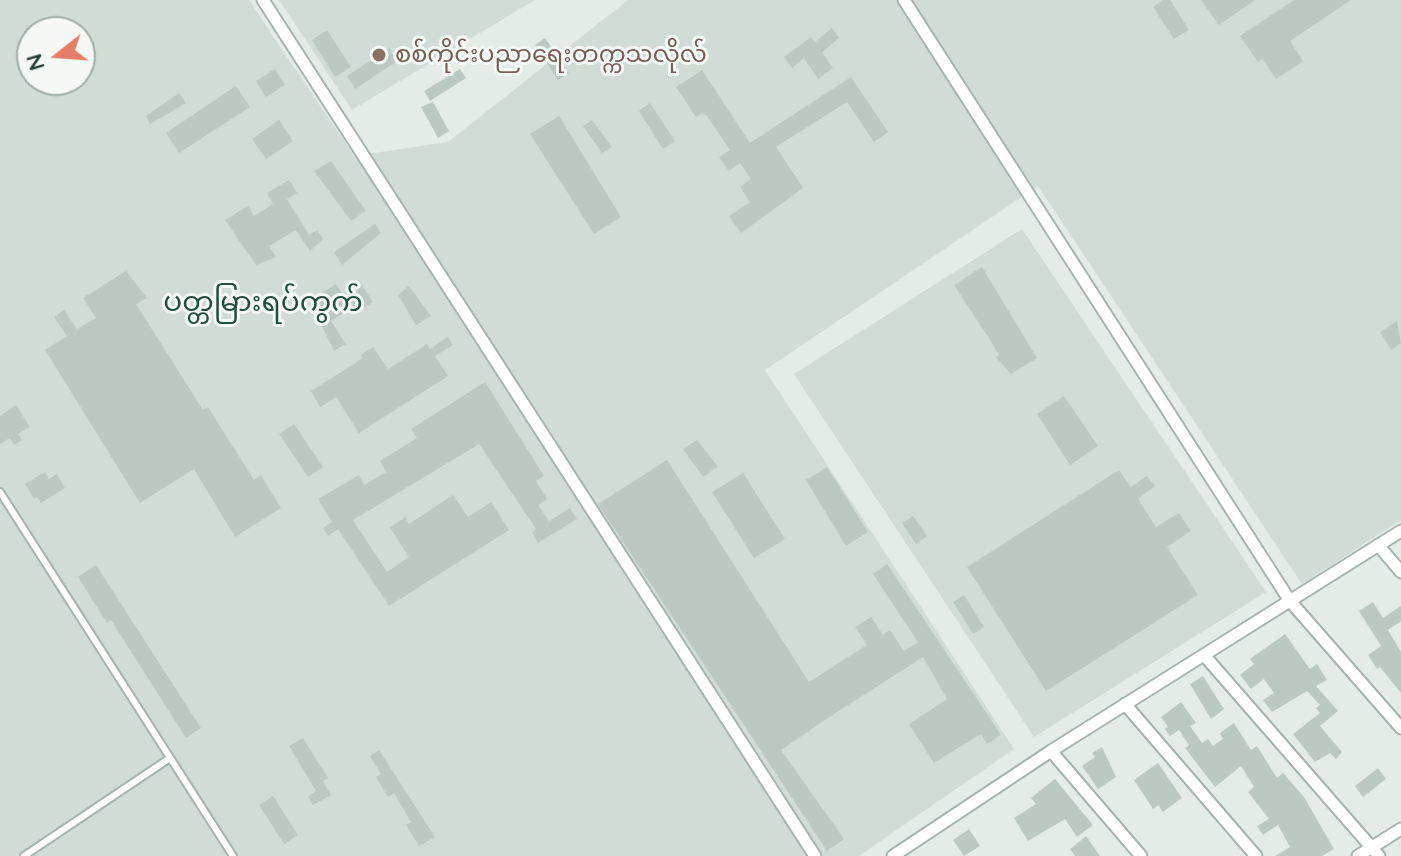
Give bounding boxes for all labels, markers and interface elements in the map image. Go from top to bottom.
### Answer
north arrow [16,16,96,96]
place label: စစ်ကိုင်းပညာရေးတက္ကသလိုလ် [395,41,707,69]
marker: စစ်ကိုင်းပညာရေးတက္ကသလိုလ် [370,46,388,64]
text: N [19,51,51,74]
district label: ပတ္တမြားရပ်ကွက် [163,286,363,320]

